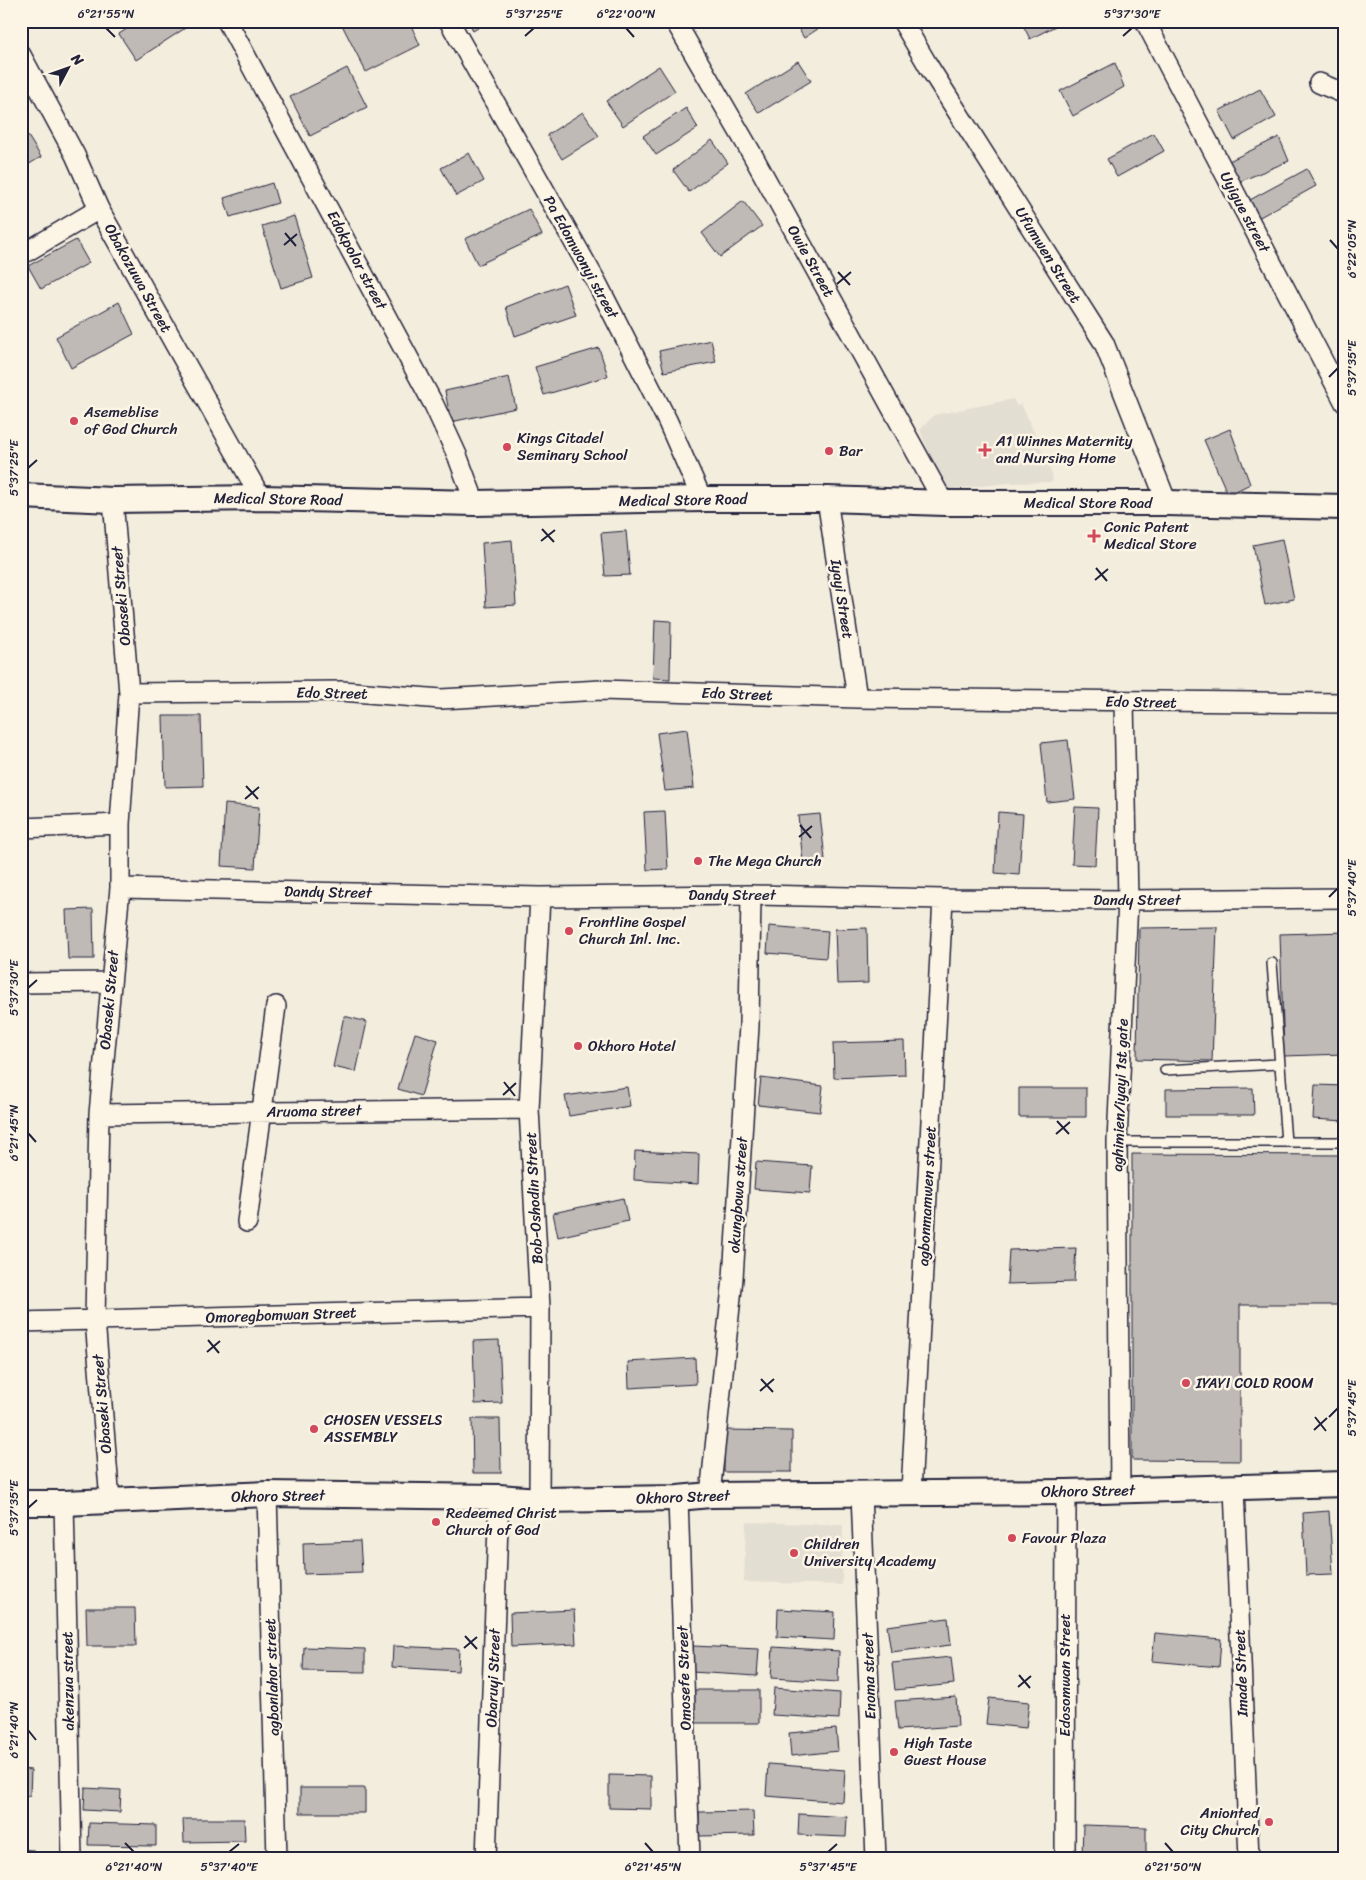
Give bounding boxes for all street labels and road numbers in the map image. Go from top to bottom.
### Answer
street label: Uyigue street [1213,167,1278,258]
street label: Pa Edomwonyi street [536,191,626,324]
street label: Ufumwen Street [1008,202,1088,309]
street label: Edokpolor street [320,206,395,315]
street label: Obakozuwa Street [97,218,179,338]
street label: Owie Street [780,220,842,302]
street label: Medical Store Road [214,485,344,513]
street label: Medical Store Road [619,486,749,514]
street label: Medical Store Road [1024,490,1153,516]
street label: Obaseki Street [104,544,138,647]
street label: Iyayi Street [823,556,861,641]
street label: Edo Street [296,679,368,707]
street label: Edo Street [701,680,774,708]
street label: Edo Street [1105,688,1177,716]
street label: Dandy Street [284,878,373,906]
street label: Dandy Street [688,882,777,908]
street label: Dandy Street [1093,887,1182,913]
street label: Obaseki Street [92,948,126,1051]
street label: aghimien/iyayi 1st gate [1104,1018,1136,1172]
street label: Aruoma street [265,1097,363,1125]
street label: agbonmamwen street [910,1125,944,1267]
street label: Bob-Oshodin Street [518,1131,550,1265]
street label: okungbowa street [721,1135,755,1254]
street label: Omoregbomwan Street [205,1299,357,1331]
street label: Obaseki Street [85,1352,119,1455]
street label: Okhoro Street [1041,1477,1136,1505]
street label: Okhoro Street [231,1482,326,1510]
street label: Okhoro Street [636,1482,731,1512]
street label: Edosomwan Street [1052,1613,1078,1737]
street label: agbonlahor street [257,1617,287,1736]
street label: Omosefe Street [669,1624,699,1731]
street label: Obaruyi Street [478,1627,508,1728]
street label: Imade Street [1226,1628,1256,1718]
street label: akenzua street [54,1631,82,1731]
street label: Enoma street [854,1631,884,1720]

